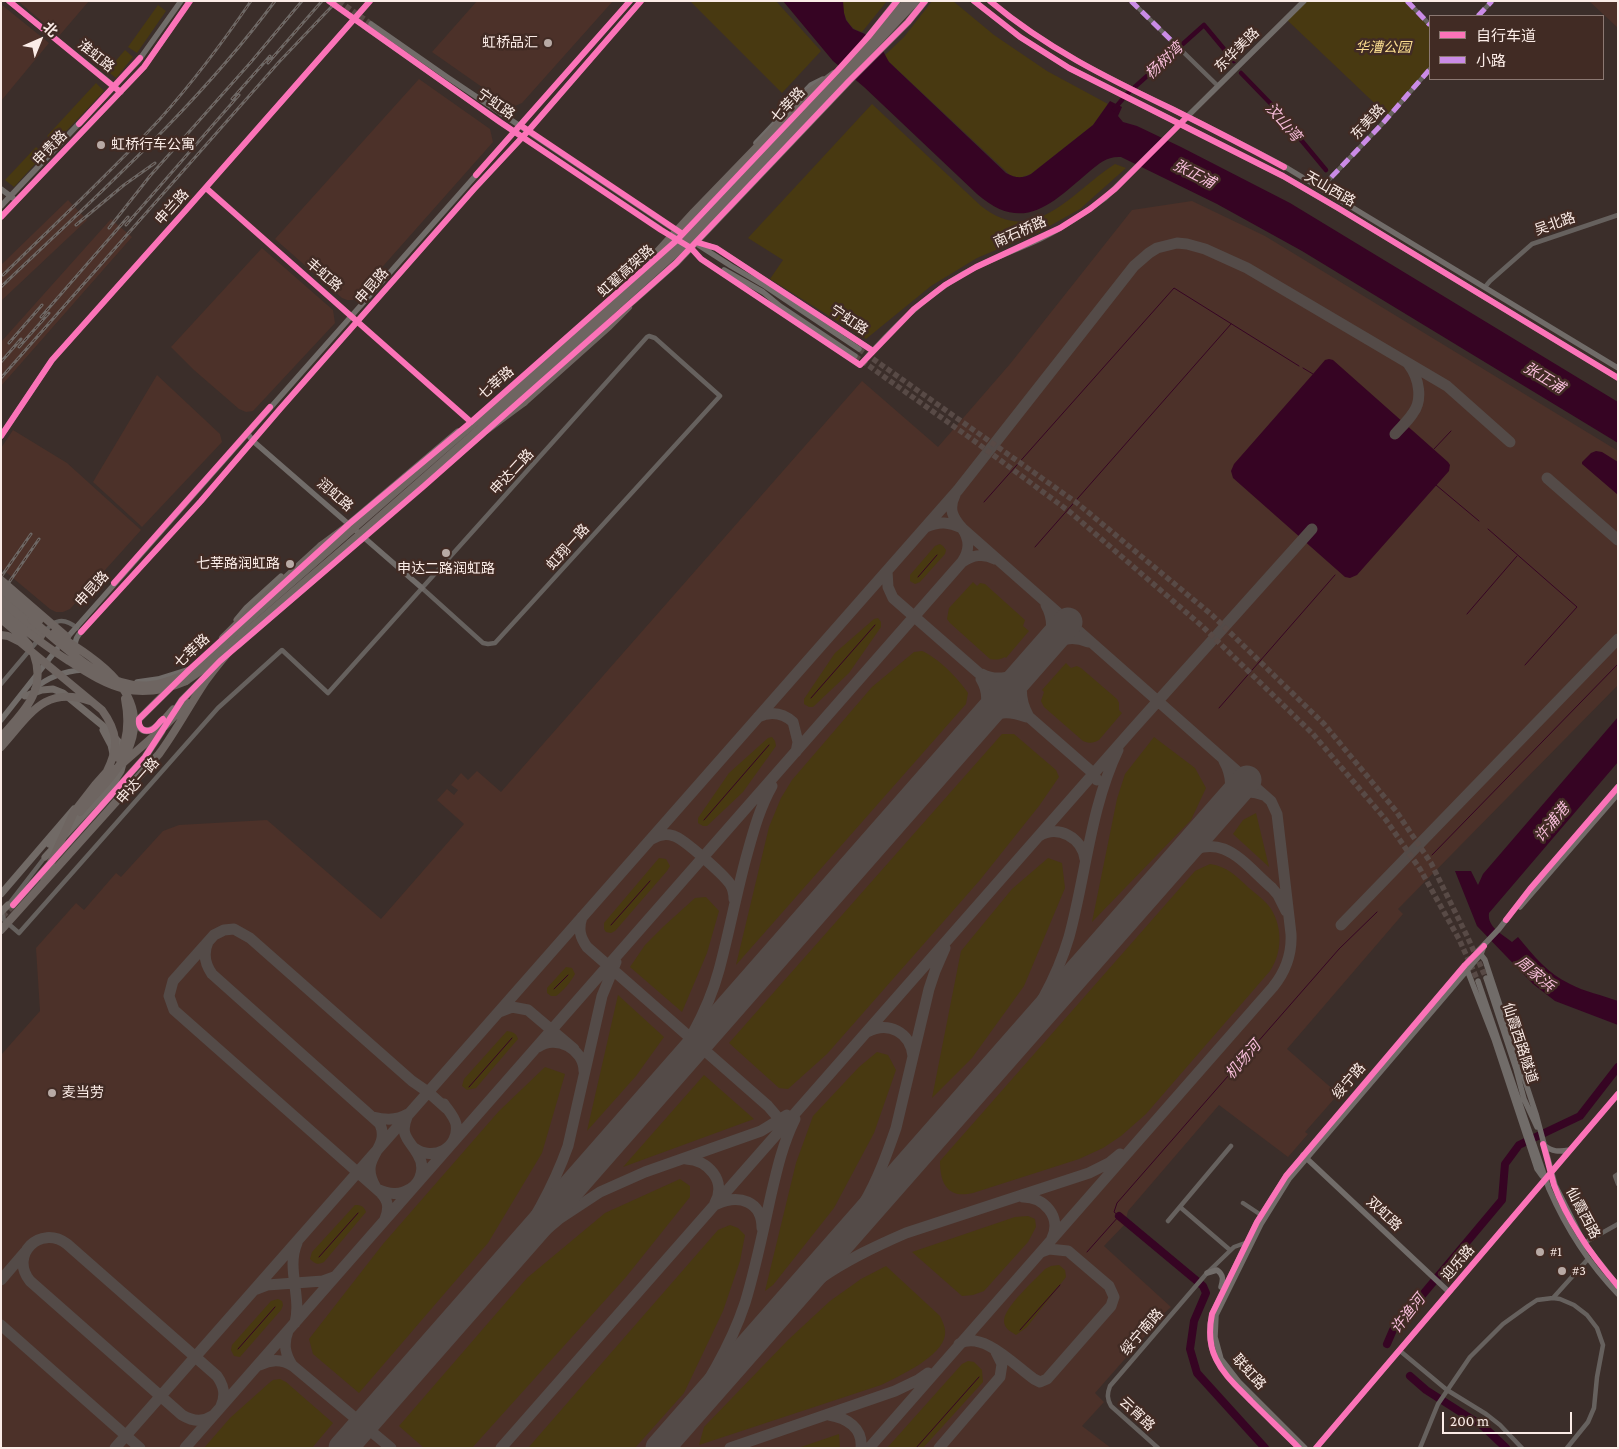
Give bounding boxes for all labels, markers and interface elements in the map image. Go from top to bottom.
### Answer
north arrow [15,15,65,65]
legend [1429,15,1604,80]
text: 北 [40,19,61,40]
street label: 东华美路 [1211,24,1263,76]
text: 自行车道 [1476,28,1536,44]
place label: 虹桥品汇 [482,35,538,51]
street label: 淮虹路 [74,36,118,76]
marker: 虹桥品汇 [542,37,554,49]
water label: 杨树湾 [1141,39,1187,83]
park label: 华漕公园 [1355,40,1411,56]
text: 小路 [1476,53,1506,69]
street label: 七莘路 [768,84,808,126]
street label: 宁虹路 [474,85,518,123]
water label: 汶山湾 [1261,99,1305,145]
street label: 东美路 [1348,101,1388,143]
street label: 申贵路 [29,127,71,169]
place label: 虹桥行车公寓 [111,137,195,153]
marker: 虹桥行车公寓 [95,139,107,151]
water label: 张正浦 [1170,156,1218,192]
street label: 天山西路 [1302,168,1358,210]
street label: 申兰路 [152,186,192,228]
street label: 吴北路 [1532,209,1578,239]
street label: 南石桥路 [991,213,1049,251]
street label: 虹翟高架路 [594,241,658,301]
street label: 丰虹路 [303,255,345,295]
street label: 申昆路 [352,265,392,307]
street label: 宁虹路 [827,301,871,339]
water label: 张正浦 [1520,359,1568,397]
street label: 七莘路 [475,363,517,403]
street label: 申达二路 [487,446,537,498]
street label: 润虹路 [314,475,356,515]
street label: 虹翔一路 [543,521,593,573]
marker: 申达二路润虹路 [440,547,452,559]
place label: 七莘路润虹路 [196,556,280,572]
marker: 七莘路润虹路 [284,558,296,570]
place label: 申达二路润虹路 [397,561,495,577]
street label: 申昆路 [72,568,112,610]
street label: 七莘路 [171,631,213,671]
street label: 申达一路 [113,754,163,808]
water label: 许浦港 [1531,800,1573,846]
water label: 周家浜 [1512,953,1558,995]
street label: 仙霞西路隧道 [1499,1000,1541,1086]
water label: 机场河 [1221,1037,1265,1083]
street label: 绥宁路 [1329,1060,1369,1102]
place label: 麦当劳 [62,1085,104,1101]
marker: 麦当劳 [46,1087,58,1099]
street label: 仙霞西路 [1562,1184,1604,1242]
street label: 双虹路 [1363,1194,1405,1234]
street label: 迎乐路 [1438,1242,1478,1284]
place label: #1 [1550,1244,1562,1260]
marker: #1 [1534,1246,1546,1258]
place label: #3 [1572,1263,1586,1279]
marker: #3 [1556,1265,1568,1277]
water label: 许渔河 [1387,1291,1429,1337]
street label: 绥宁南路 [1117,1305,1167,1359]
street label: 联虹路 [1229,1351,1269,1393]
street label: 云宵路 [1116,1394,1158,1434]
scale bar [1444,1402,1574,1434]
text: 200 m [1450,1413,1489,1429]

